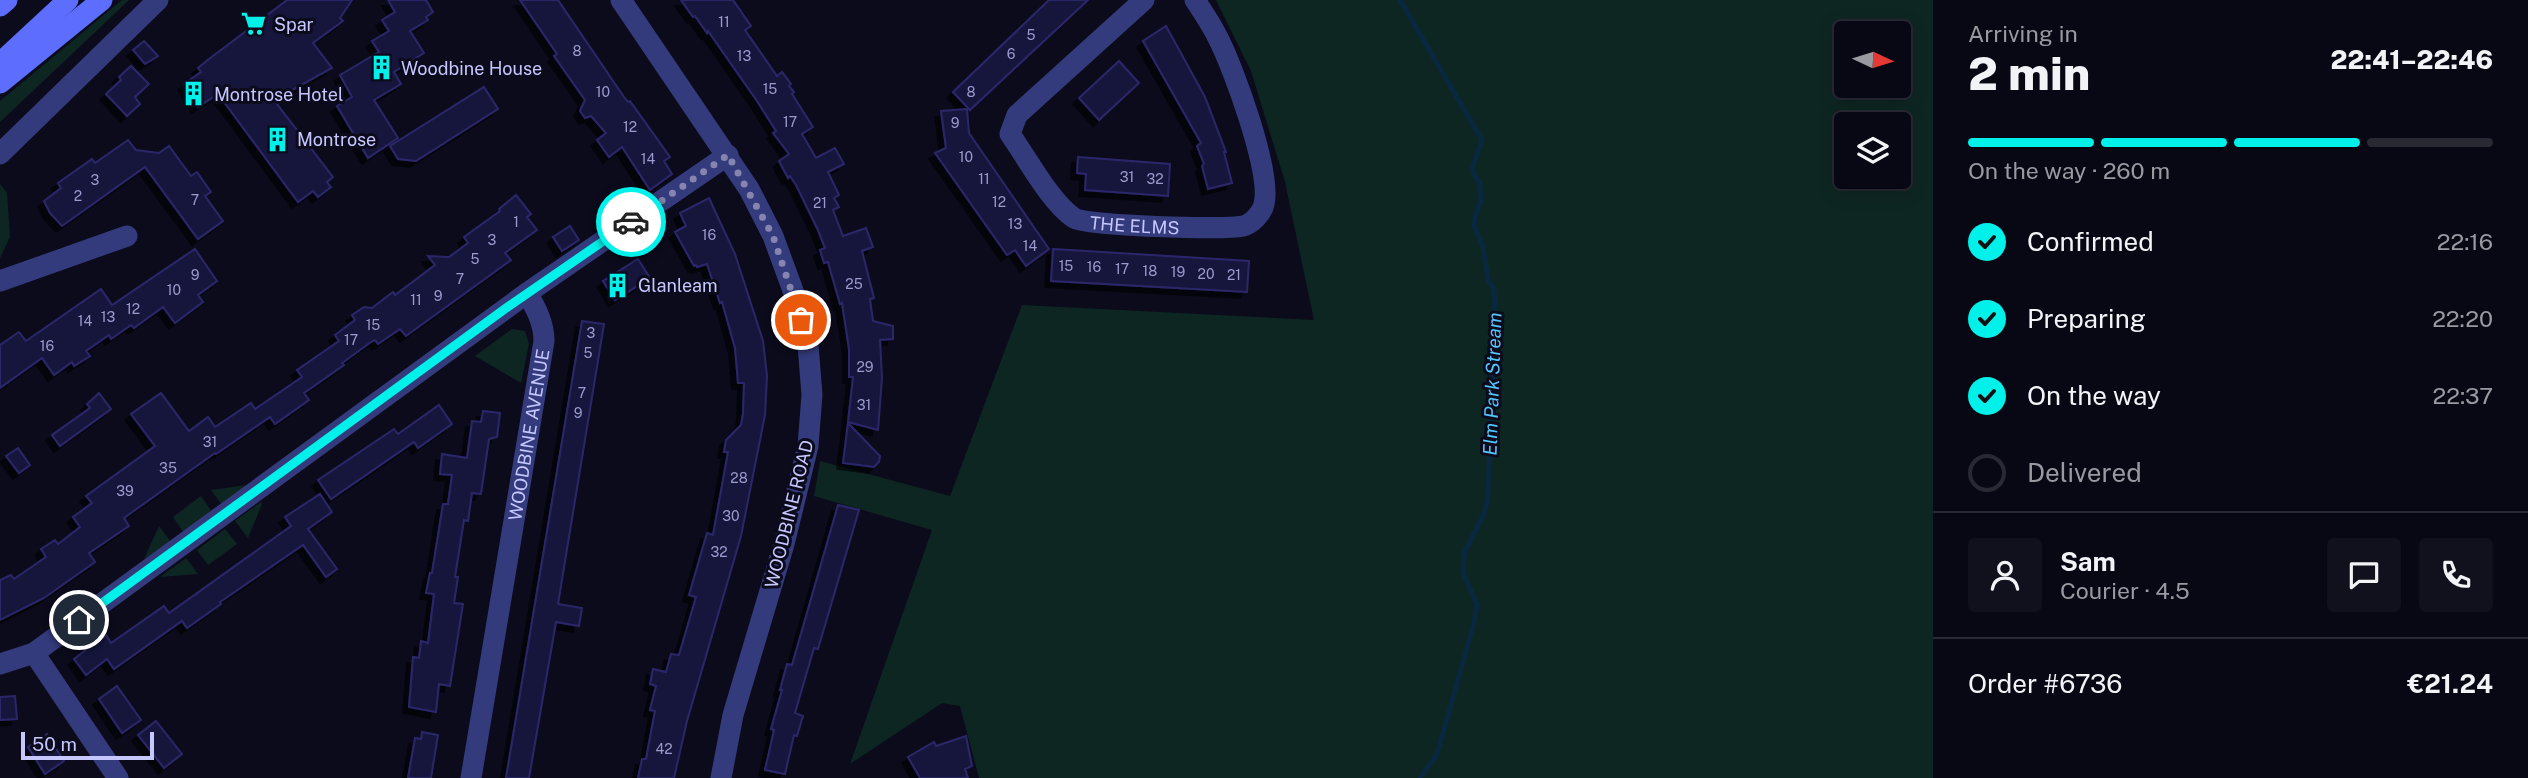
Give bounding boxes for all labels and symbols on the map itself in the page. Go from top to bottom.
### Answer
supermarket icon: Spar [240,10,268,38]
place label: Spar [274,14,314,35]
house number: 11 [718,14,730,30]
north arrow [1834,21,1911,98]
house number: 5 [1027,27,1036,43]
house number: 8 [572,43,582,59]
house number: 6 [1007,46,1016,62]
house number: 13 [737,48,751,64]
building icon: Woodbine House [367,54,395,82]
place label: Woodbine House [401,58,542,79]
building icon: Montrose Hotel [180,80,208,108]
house number: 15 [763,81,777,97]
place label: Montrose Hotel [214,84,343,105]
house number: 10 [596,84,610,100]
house number: 8 [966,84,976,100]
house number: 17 [783,114,797,130]
house number: 9 [951,115,960,131]
house number: 12 [623,119,637,135]
building icon: Montrose [263,125,291,153]
place label: Montrose [297,129,376,150]
house number: 10 [959,149,973,165]
house number: 14 [641,151,655,167]
house number: 31 [1120,169,1134,185]
house number: 11 [978,171,990,187]
house number: 32 [1146,171,1164,187]
house number: 3 [91,172,100,188]
courier [596,187,666,257]
house number: 2 [74,188,82,204]
house number: 7 [191,192,199,208]
house number: 12 [992,194,1006,210]
house number: 21 [813,195,827,211]
street label: THE ELMS [1089,211,1180,238]
house number: 1 [513,214,519,230]
house number: 13 [1008,216,1022,232]
house number: 16 [702,227,716,243]
house number: 3 [488,232,497,248]
house number: 14 [1023,238,1037,254]
house number: 5 [471,251,480,267]
house number: 15 [1059,258,1073,274]
house number: 16 [1087,259,1101,275]
house number: 17 [1115,261,1129,277]
house number: 18 [1143,263,1157,279]
house number: 19 [1171,264,1185,280]
house number: 20 [1198,266,1214,282]
house number: 9 [191,267,200,283]
house number: 21 [1227,267,1241,283]
house number: 7 [456,271,464,287]
building icon: Glanleam [604,271,632,299]
place label: Glanleam [638,275,718,296]
house number: 25 [845,276,863,292]
house number: 10 [167,282,181,298]
house number: 9 [434,288,443,304]
pin [771,290,831,350]
house number: 11 [410,292,422,308]
house number: 12 [126,301,140,317]
house number: 13 [101,309,115,325]
water label: Elm Park Stream [1479,312,1505,456]
house number: 14 [78,313,92,329]
house number: 15 [366,317,380,333]
house number: 3 [587,325,596,341]
house number: 17 [344,332,358,348]
house number: 16 [40,338,54,354]
house number: 5 [584,345,593,361]
street label: WOODBINE AVENUE [504,347,553,522]
house number: 29 [856,359,874,375]
house number: 7 [578,385,586,401]
house number: 31 [857,397,871,413]
house number: 9 [574,405,583,421]
house number: 31 [203,434,217,450]
street label: WOODBINE ROAD [760,438,818,590]
house number: 35 [159,460,177,476]
house number: 28 [730,470,748,486]
house number: 39 [116,483,134,499]
house number: 30 [722,508,740,524]
house number: 32 [710,544,728,560]
pin [49,590,109,650]
scale bar [21,729,154,761]
house number: 42 [655,741,673,757]

